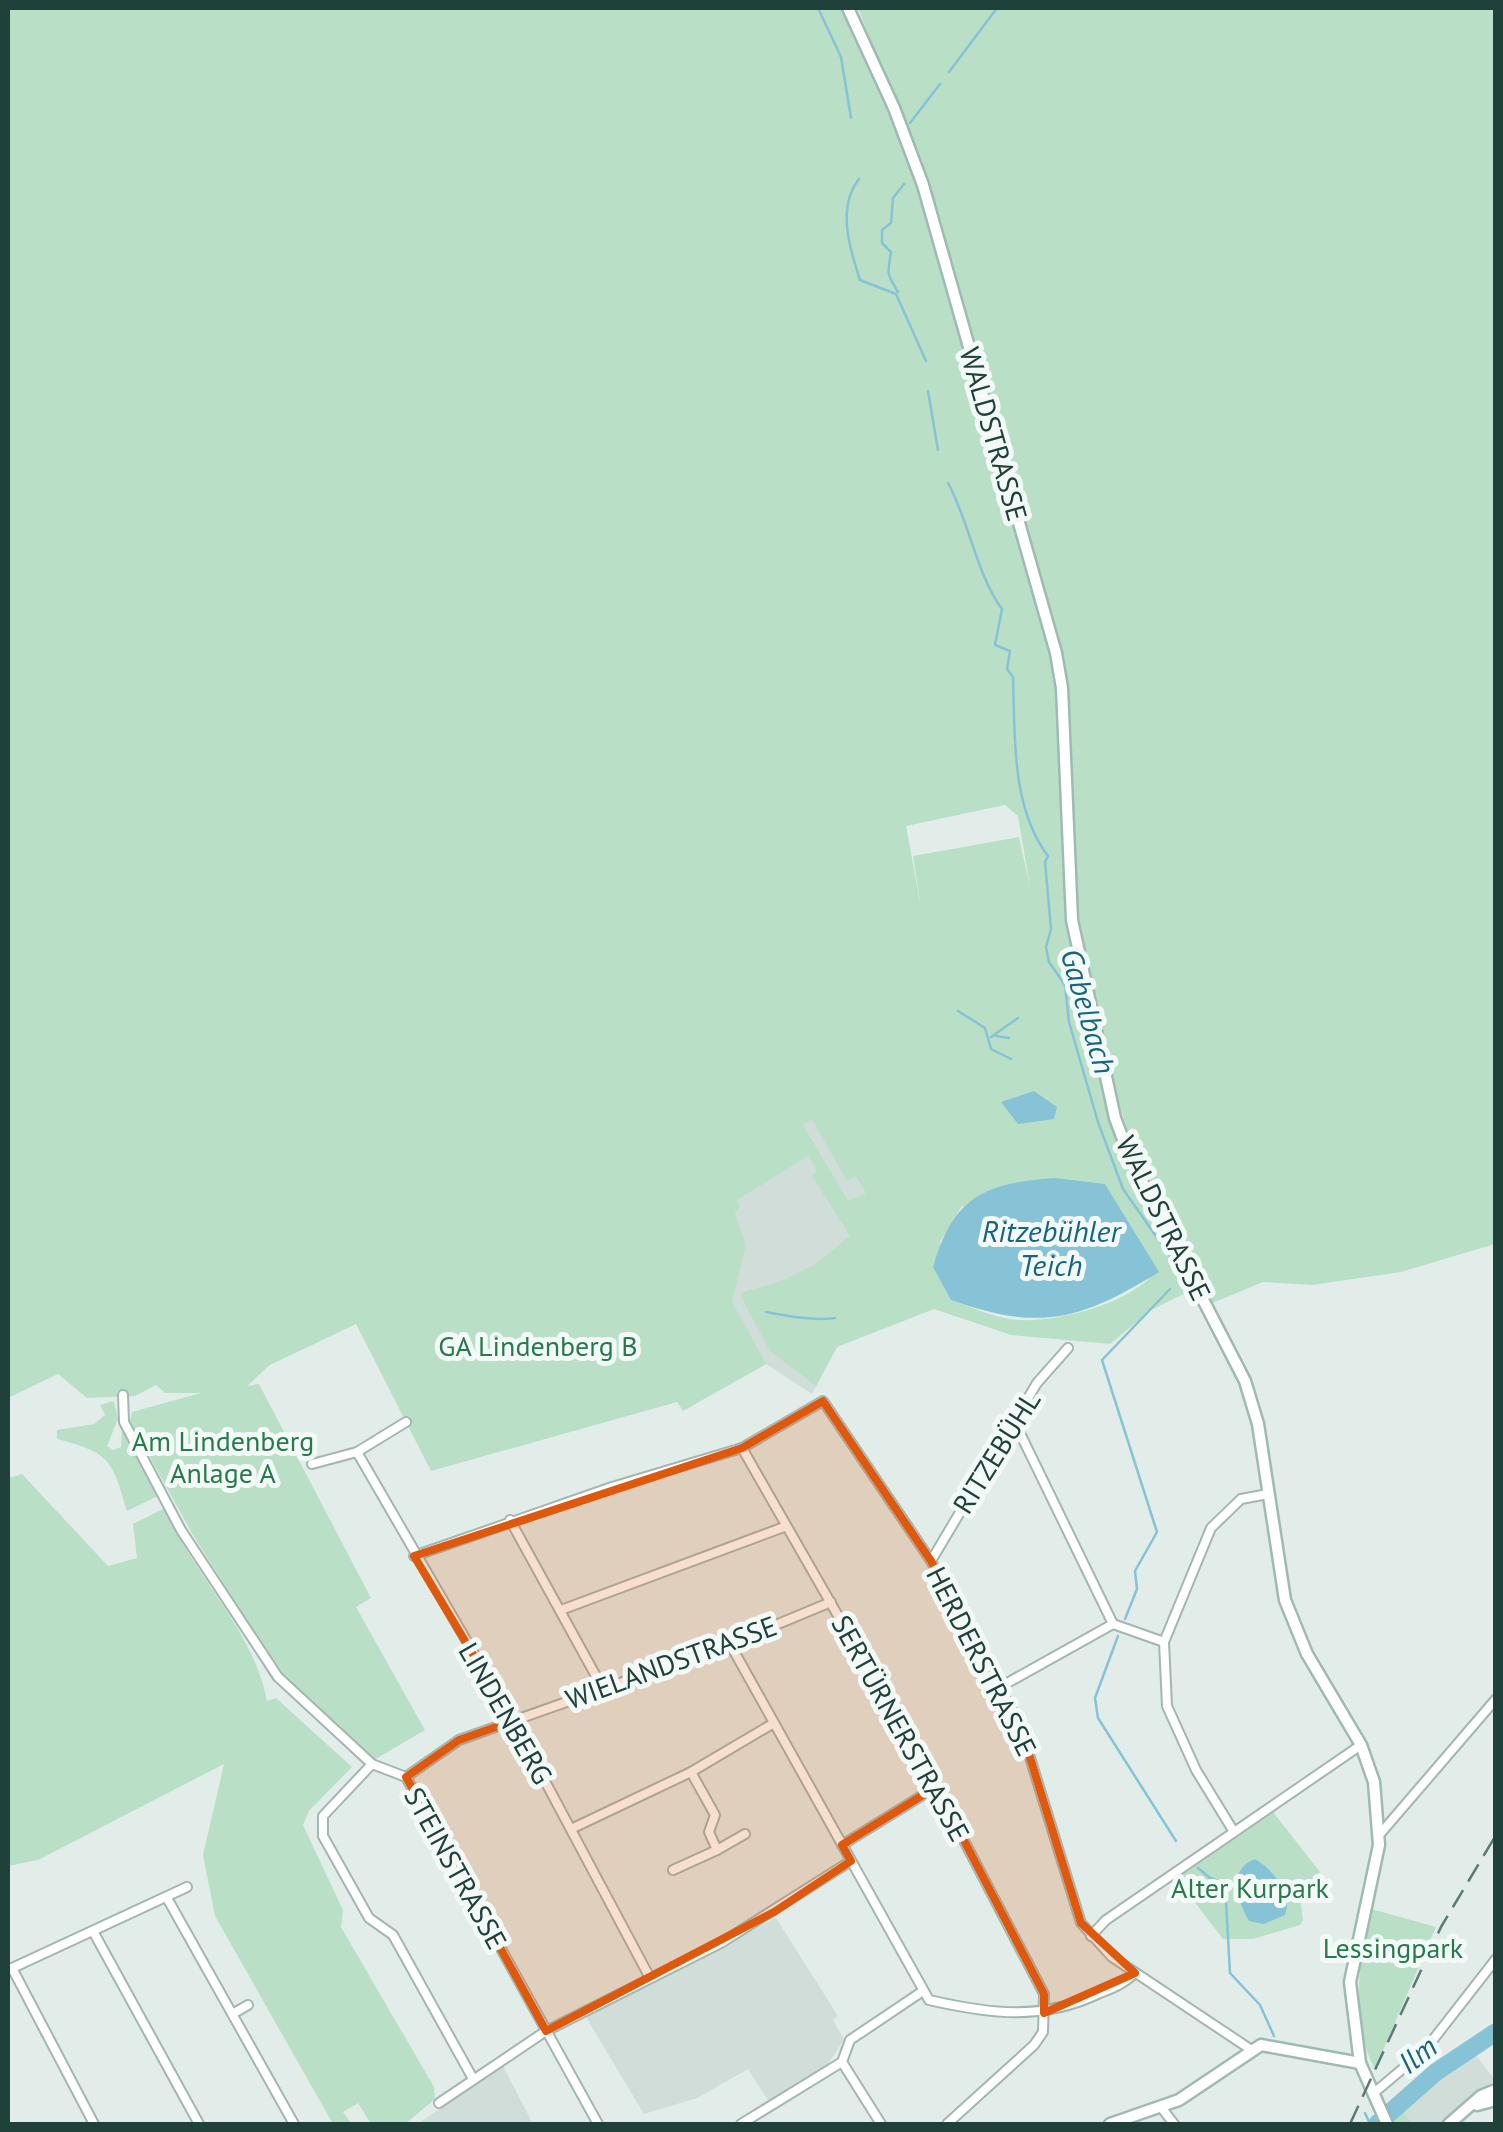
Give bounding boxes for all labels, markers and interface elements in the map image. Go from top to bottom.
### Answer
street label: WALDSTRASSE [952,343,1036,525]
water label: Gabelbach [1053,944,1125,1078]
street label: WALDSTRASSE [1108,1129,1220,1307]
water label: Ritzebühler Teich [982,1211,1122,1284]
park label: GA Lindenberg B [438,1327,638,1364]
street label: RITZEBÜHL [944,1384,1048,1520]
park label: Am Lindenberg Anlage A [132,1422,314,1491]
street label: HERDERSTRASSE [918,1560,1046,1762]
street label: WIELANDSTRASSE [560,1607,782,1717]
street label: SERTÜRNERSTRASSE [823,1608,979,1848]
street label: LINDENBERG [451,1636,561,1790]
street label: STEINSTRASSE [396,1780,516,1956]
park label: Alter Kurpark [1171,1869,1330,1906]
park label: Lessingpark [1323,1929,1464,1966]
water label: Ilm [1390,2027,1444,2081]

